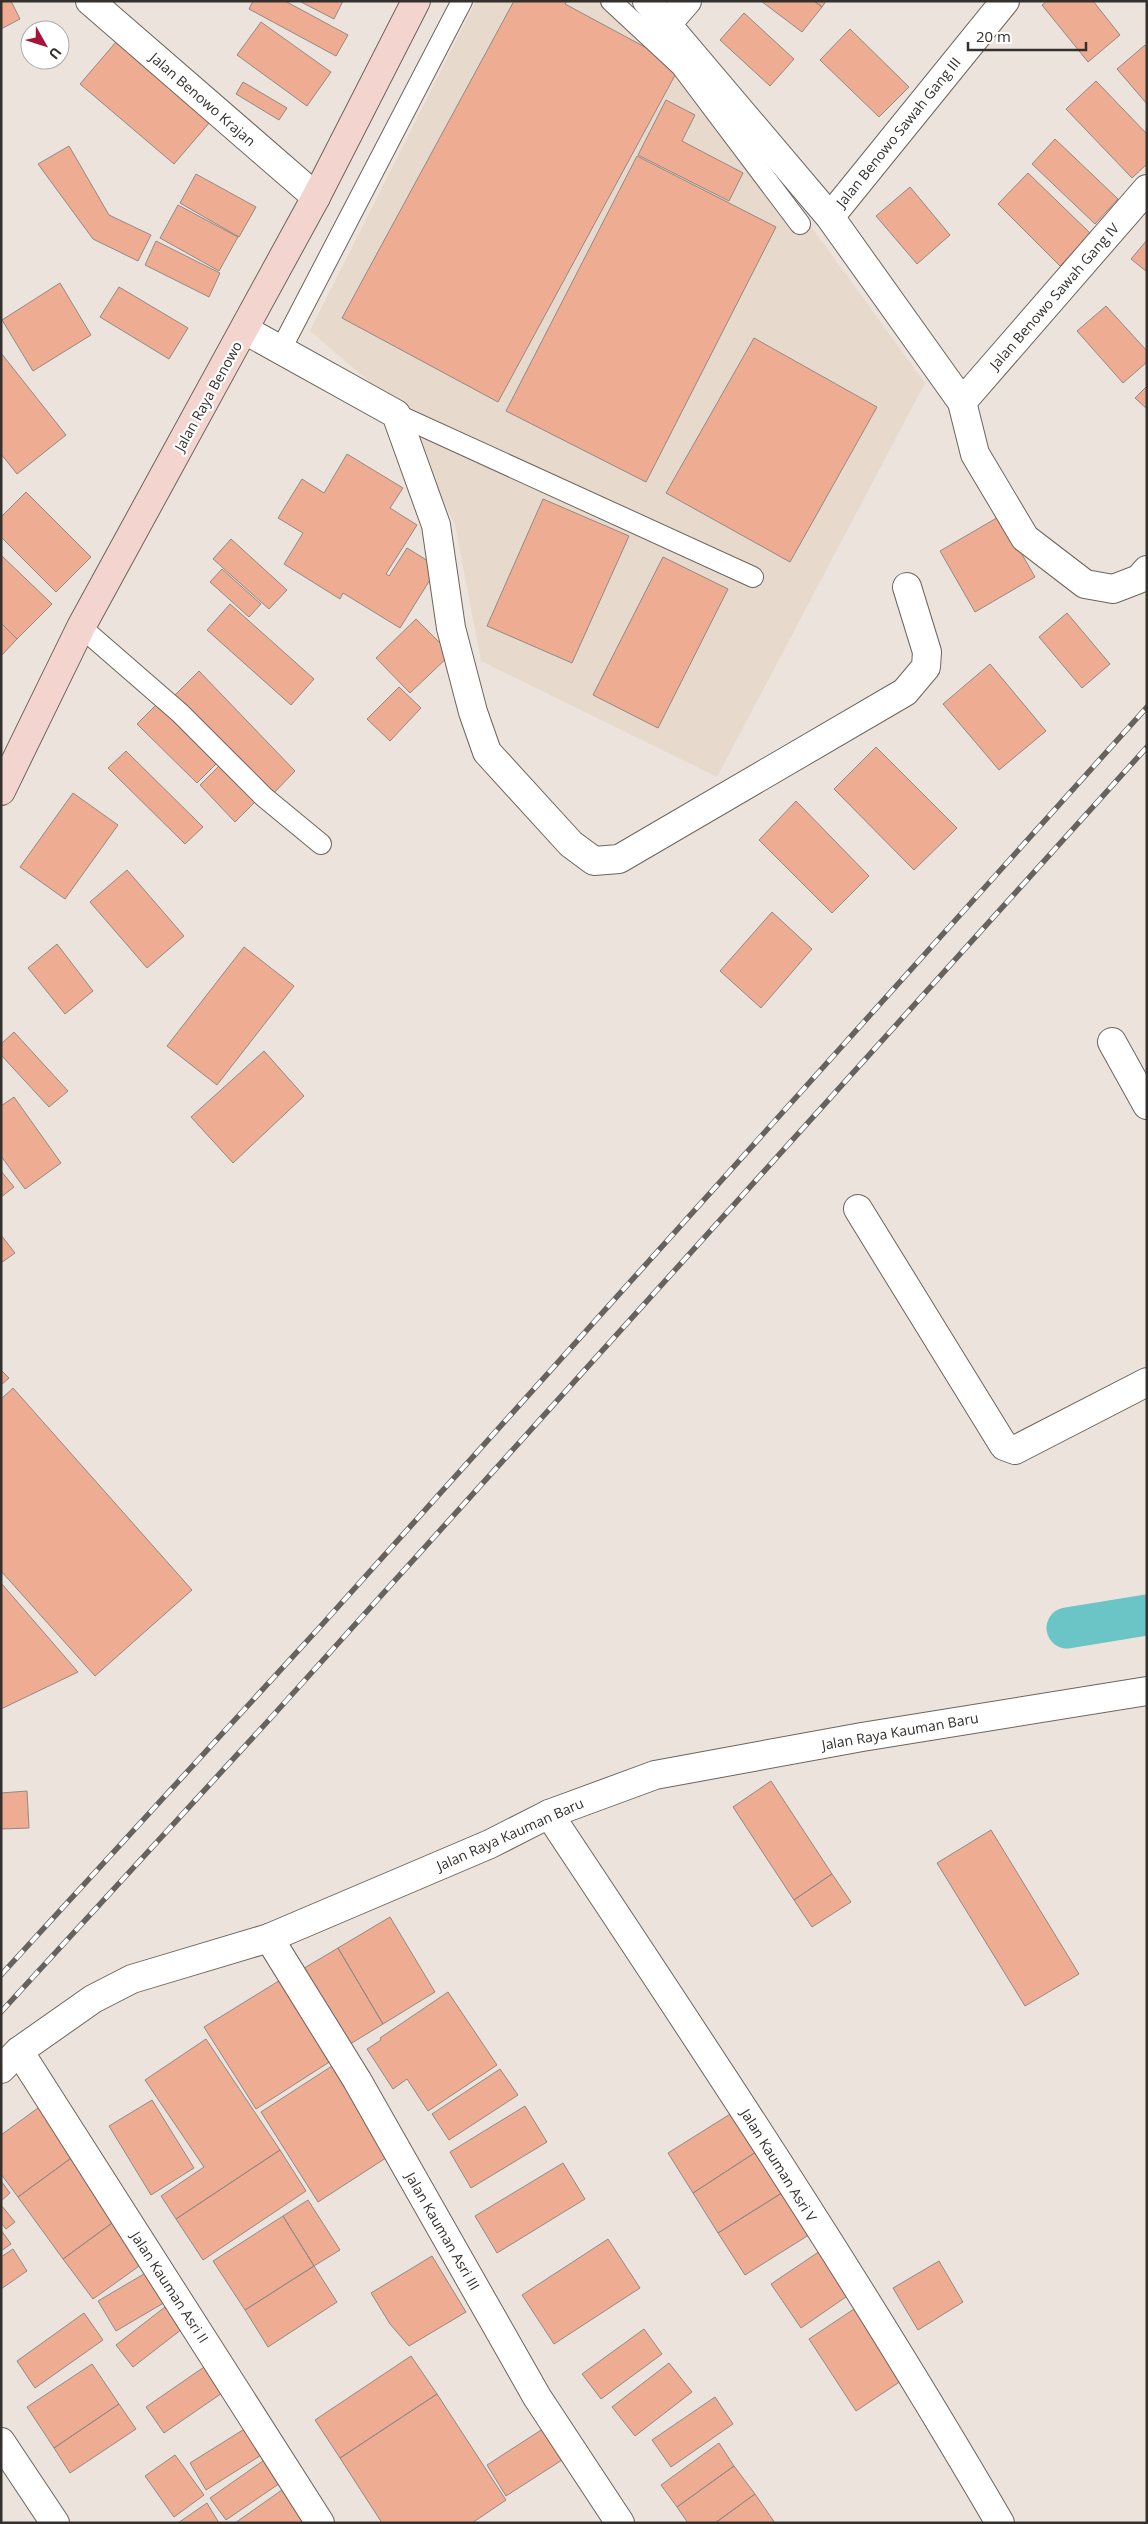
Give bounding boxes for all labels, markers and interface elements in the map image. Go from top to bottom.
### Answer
north arrow [20,20,70,70]
scale bar [968,20,1086,52]
text: 20 m [976,26,1011,46]
text: U [45,43,66,64]
street label: Jalan Benowo Krajan [145,47,260,150]
street label: Jalan Benowo Sawah Gang III [830,53,964,212]
street label: Jalan Benowo Sawah Gang IV [984,218,1123,375]
street label: Jalan Raya Benowo [169,338,246,456]
street label: Jalan Raya Kauman Baru [818,1708,980,1755]
street label: Jalan Raya Kauman Baru [432,1793,586,1876]
street label: Jalan Kauman Asri V [736,2103,822,2226]
street label: Jalan Kauman Asri III [400,2167,485,2293]
street label: Jalan Kauman Asri II [126,2226,213,2346]

